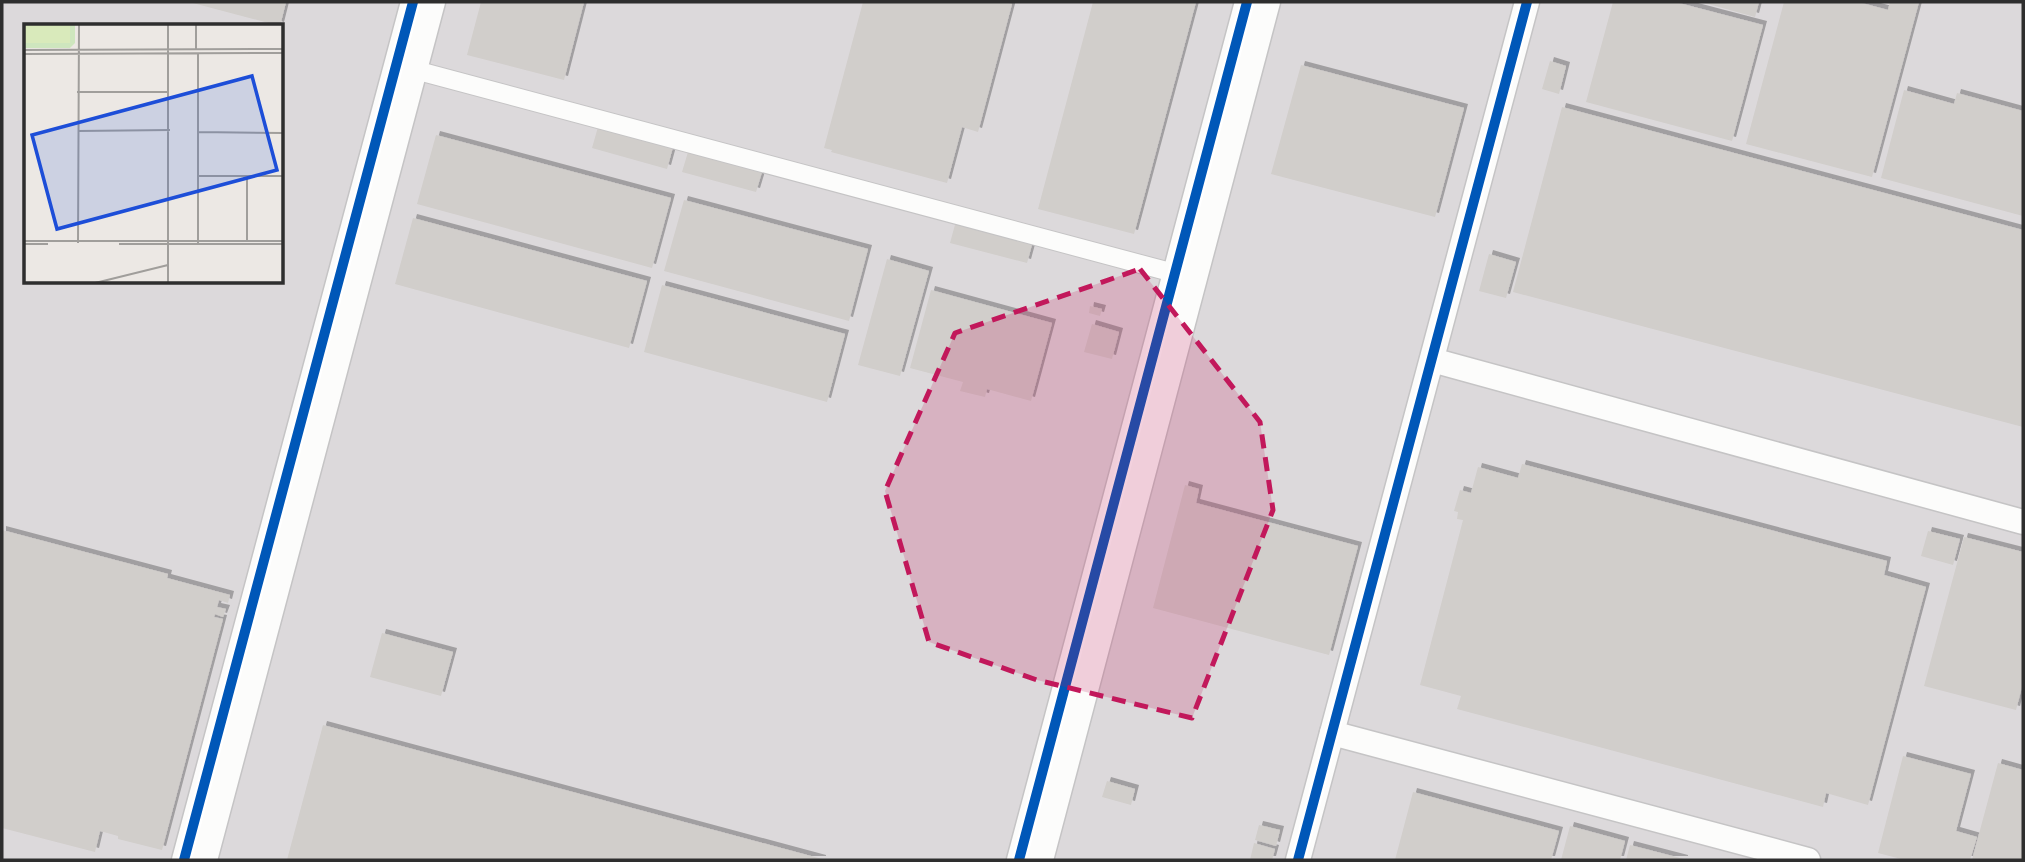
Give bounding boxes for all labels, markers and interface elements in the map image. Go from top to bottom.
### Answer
inset map [24,24,284,284]

